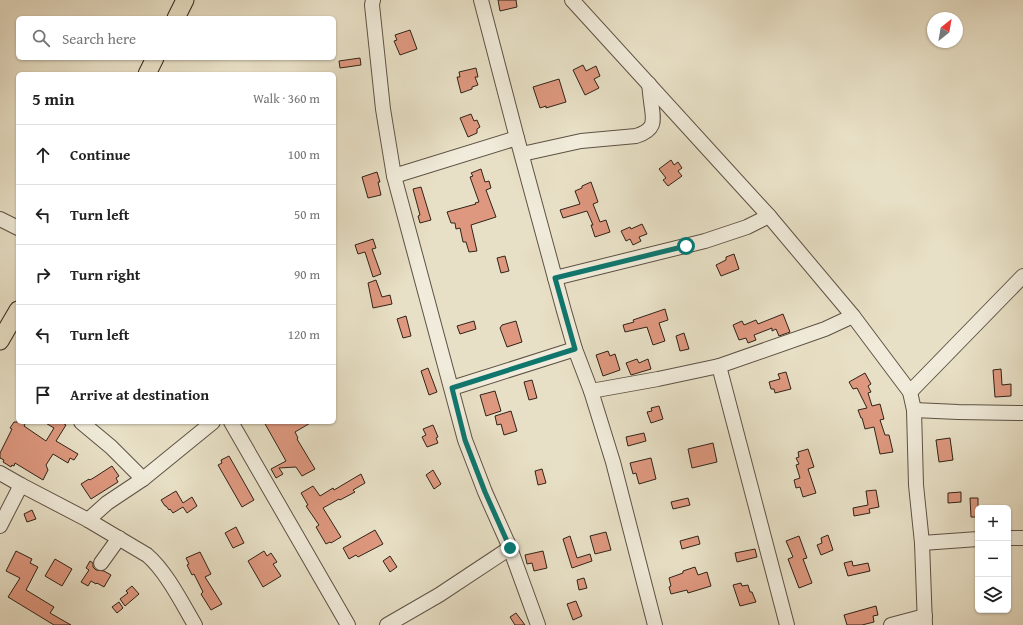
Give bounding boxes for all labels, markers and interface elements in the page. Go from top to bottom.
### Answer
north arrow [927,12,963,48]
search box [16,16,336,60]
icon: search [30,27,52,49]
text: Search here [62,28,136,49]
text: 5 min [32,86,74,111]
text: Walk · 360 m [253,89,320,108]
icon: ahead [32,144,54,166]
text: Continue [70,144,131,165]
text: 100 m [288,145,320,164]
icon: left [32,204,54,226]
text: Turn left [70,204,129,225]
text: 50 m [294,205,320,224]
route start [677,237,695,255]
icon: right [32,264,54,286]
text: Turn right [70,264,141,285]
text: 90 m [294,265,320,284]
icon: left [32,324,54,346]
text: Turn left [70,324,129,345]
text: 120 m [288,325,320,344]
icon: arrive [32,384,54,406]
text: Arrive at destination [70,384,209,405]
map controls [975,505,1011,613]
button: + [975,505,1011,541]
route end [501,539,519,557]
button: − [975,541,1011,577]
button: layers [975,577,1011,613]

